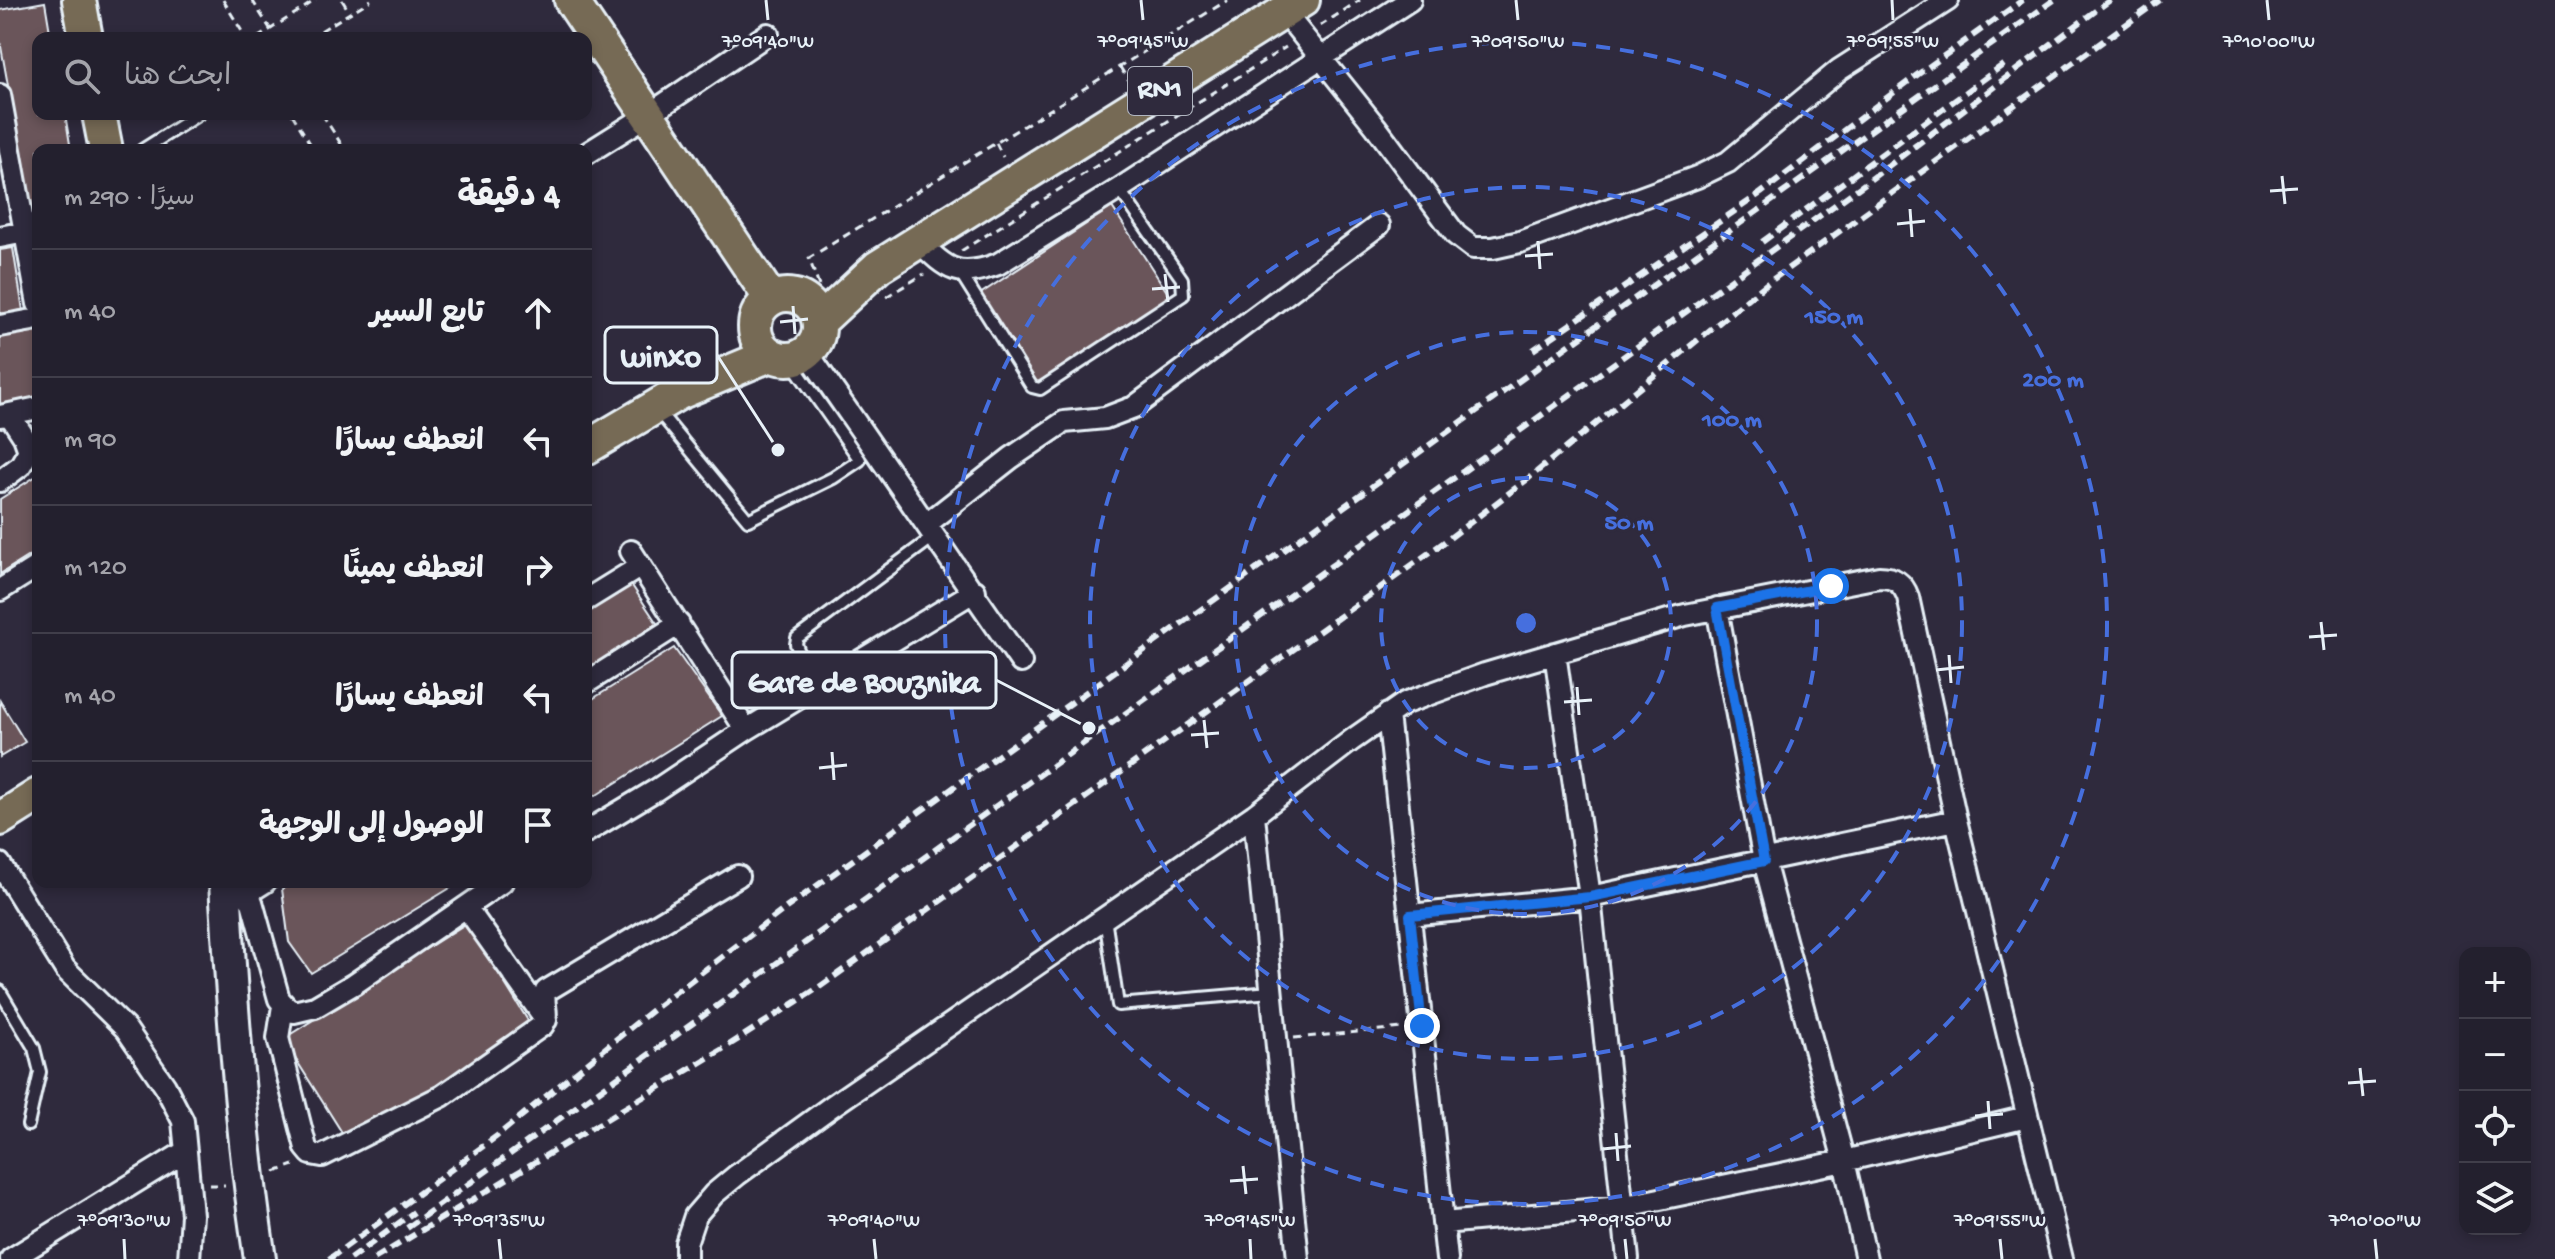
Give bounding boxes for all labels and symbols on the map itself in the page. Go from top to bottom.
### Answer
text: 7°09'40"W [721,32,814,55]
text: 7°09'45"W [1096,32,1189,55]
text: 7°09'50"W [1470,32,1565,55]
text: 7°09'55"W [1846,32,1939,55]
text: 7°10'00"W [2222,32,2315,55]
road number: RN1 [1128,67,1192,115]
text: 150 m [1804,304,1863,333]
callout: winxo [605,327,717,383]
text: winxo [621,341,702,379]
text: 200 m [2022,367,2084,396]
text: 100 m [1701,407,1762,436]
text: 50 m [1605,510,1653,539]
route start [1813,568,1849,604]
centre of rings [1512,609,1540,637]
callout: Gare de Bouznika [732,652,996,708]
text: Gare de Bouznika [748,666,982,704]
route end [1404,1008,1440,1044]
text: 7°09'30"W [77,1211,170,1234]
text: 7°09'35"W [452,1211,545,1234]
text: 7°09'40"W [827,1211,920,1234]
text: 7°09'45"W [1203,1211,1296,1234]
text: 7°09'50"W [1577,1211,1672,1234]
text: 7°09'55"W [1953,1211,2046,1234]
text: 7°10'00"W [2328,1211,2421,1234]

